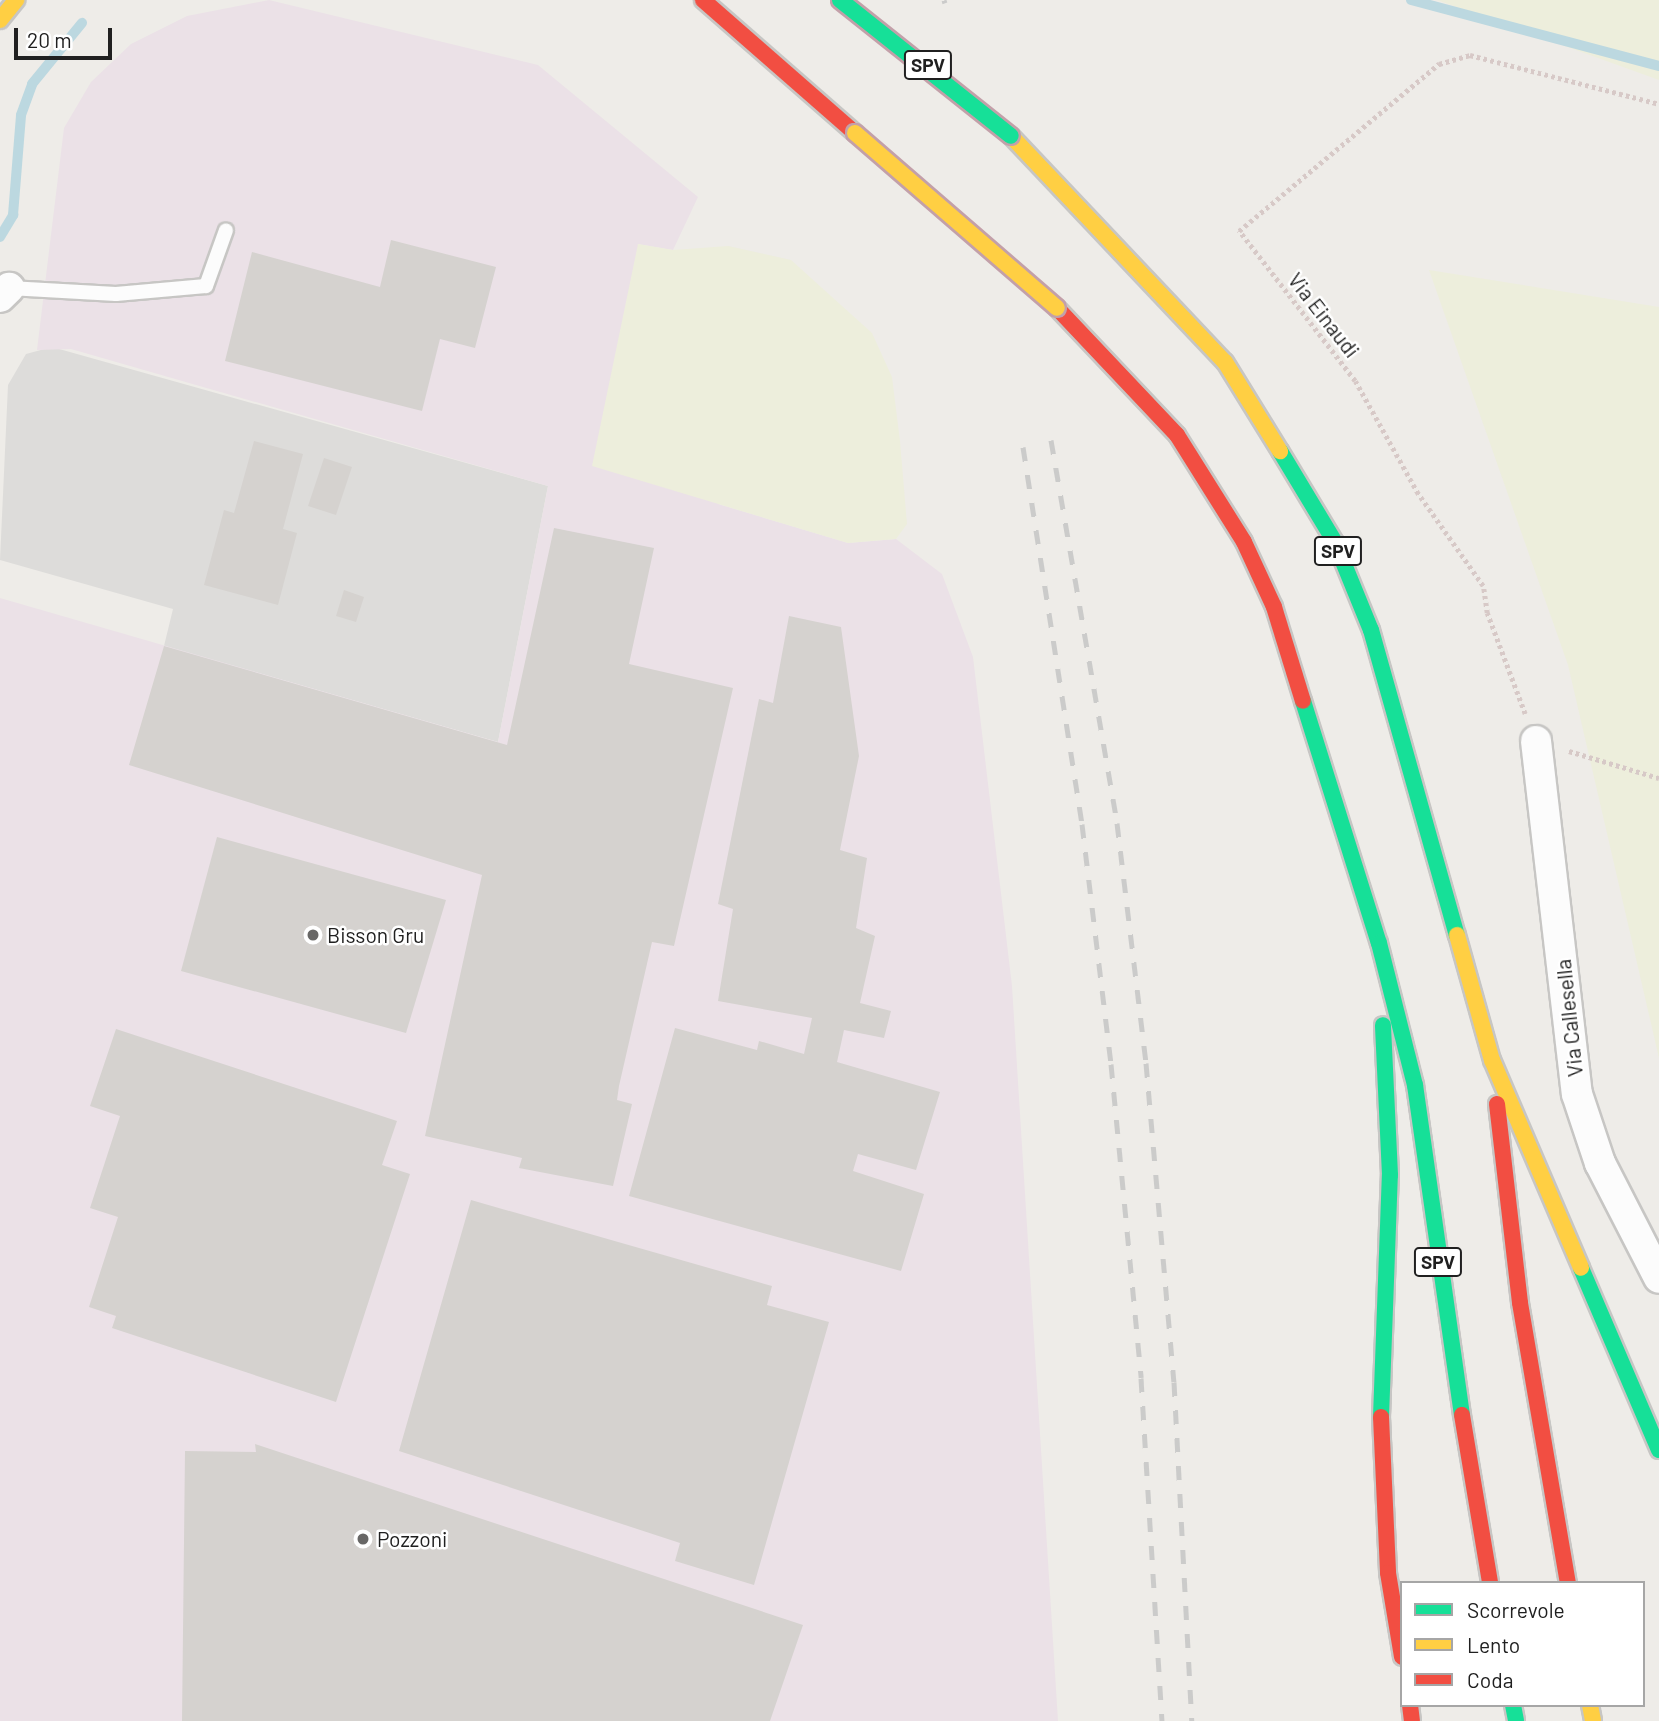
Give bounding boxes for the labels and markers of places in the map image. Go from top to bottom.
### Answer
place label: Bisson Gru [327,922,424,948]
marker: Bisson Gru [305,927,321,943]
place label: Pozzoni [377,1526,447,1552]
marker: Pozzoni [355,1531,371,1547]

